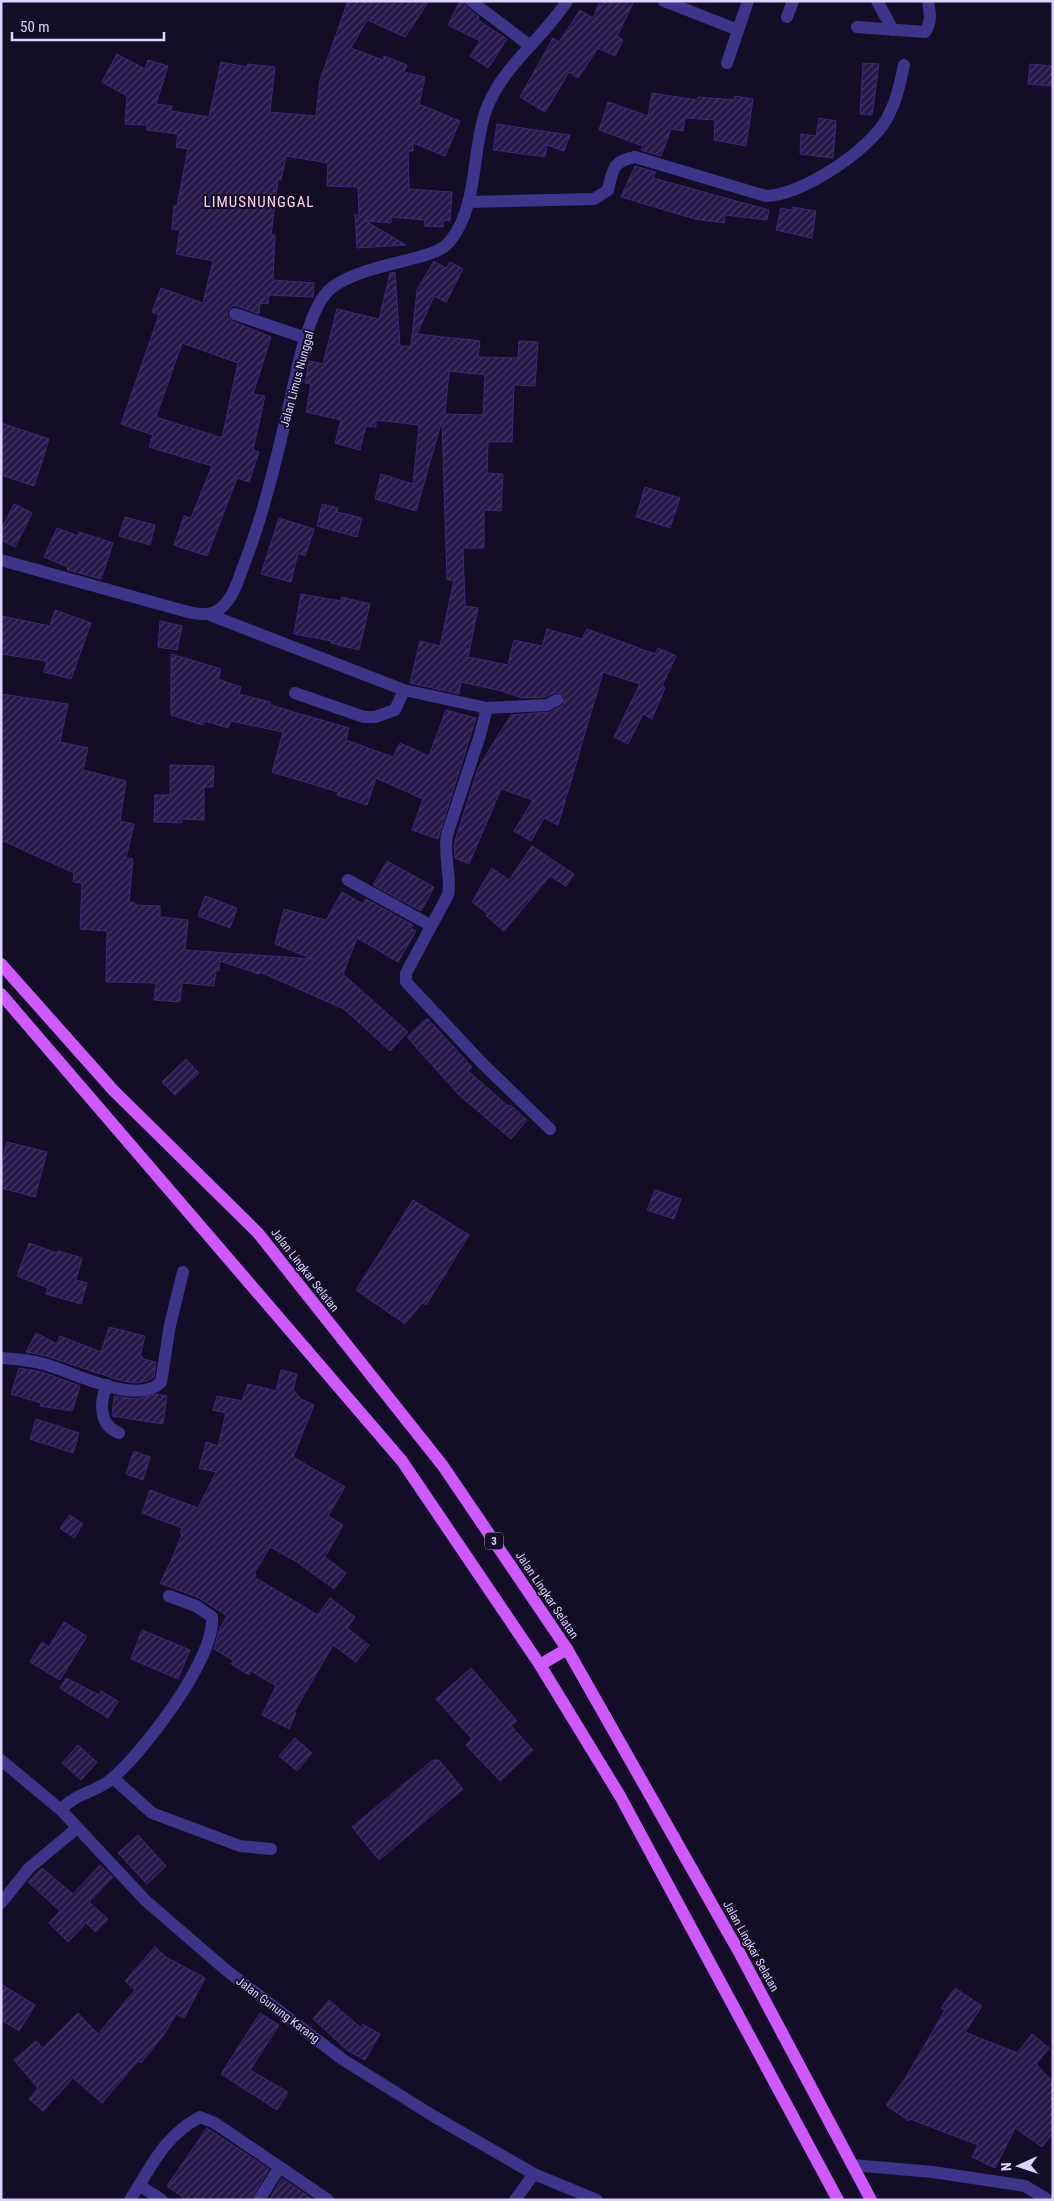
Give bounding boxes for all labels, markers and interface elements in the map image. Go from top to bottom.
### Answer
scale bar [12,10,165,42]
text: 50 m [20,18,50,36]
district label: LIMUSNUNGGAL [204,193,314,211]
street label: Jalan Limus Nunggal [277,329,317,429]
street label: Jalan Lingkar Selatan [268,1226,342,1315]
road number: 3 [485,1532,503,1550]
street label: Jalan Lingkar Selatan [513,1549,581,1641]
street label: Jalan Lingkar Selatan [720,1898,782,1994]
street label: Jalan Gunung Karang [234,1974,323,2046]
north arrow [994,2141,1044,2191]
text: N [998,2162,1014,2171]

